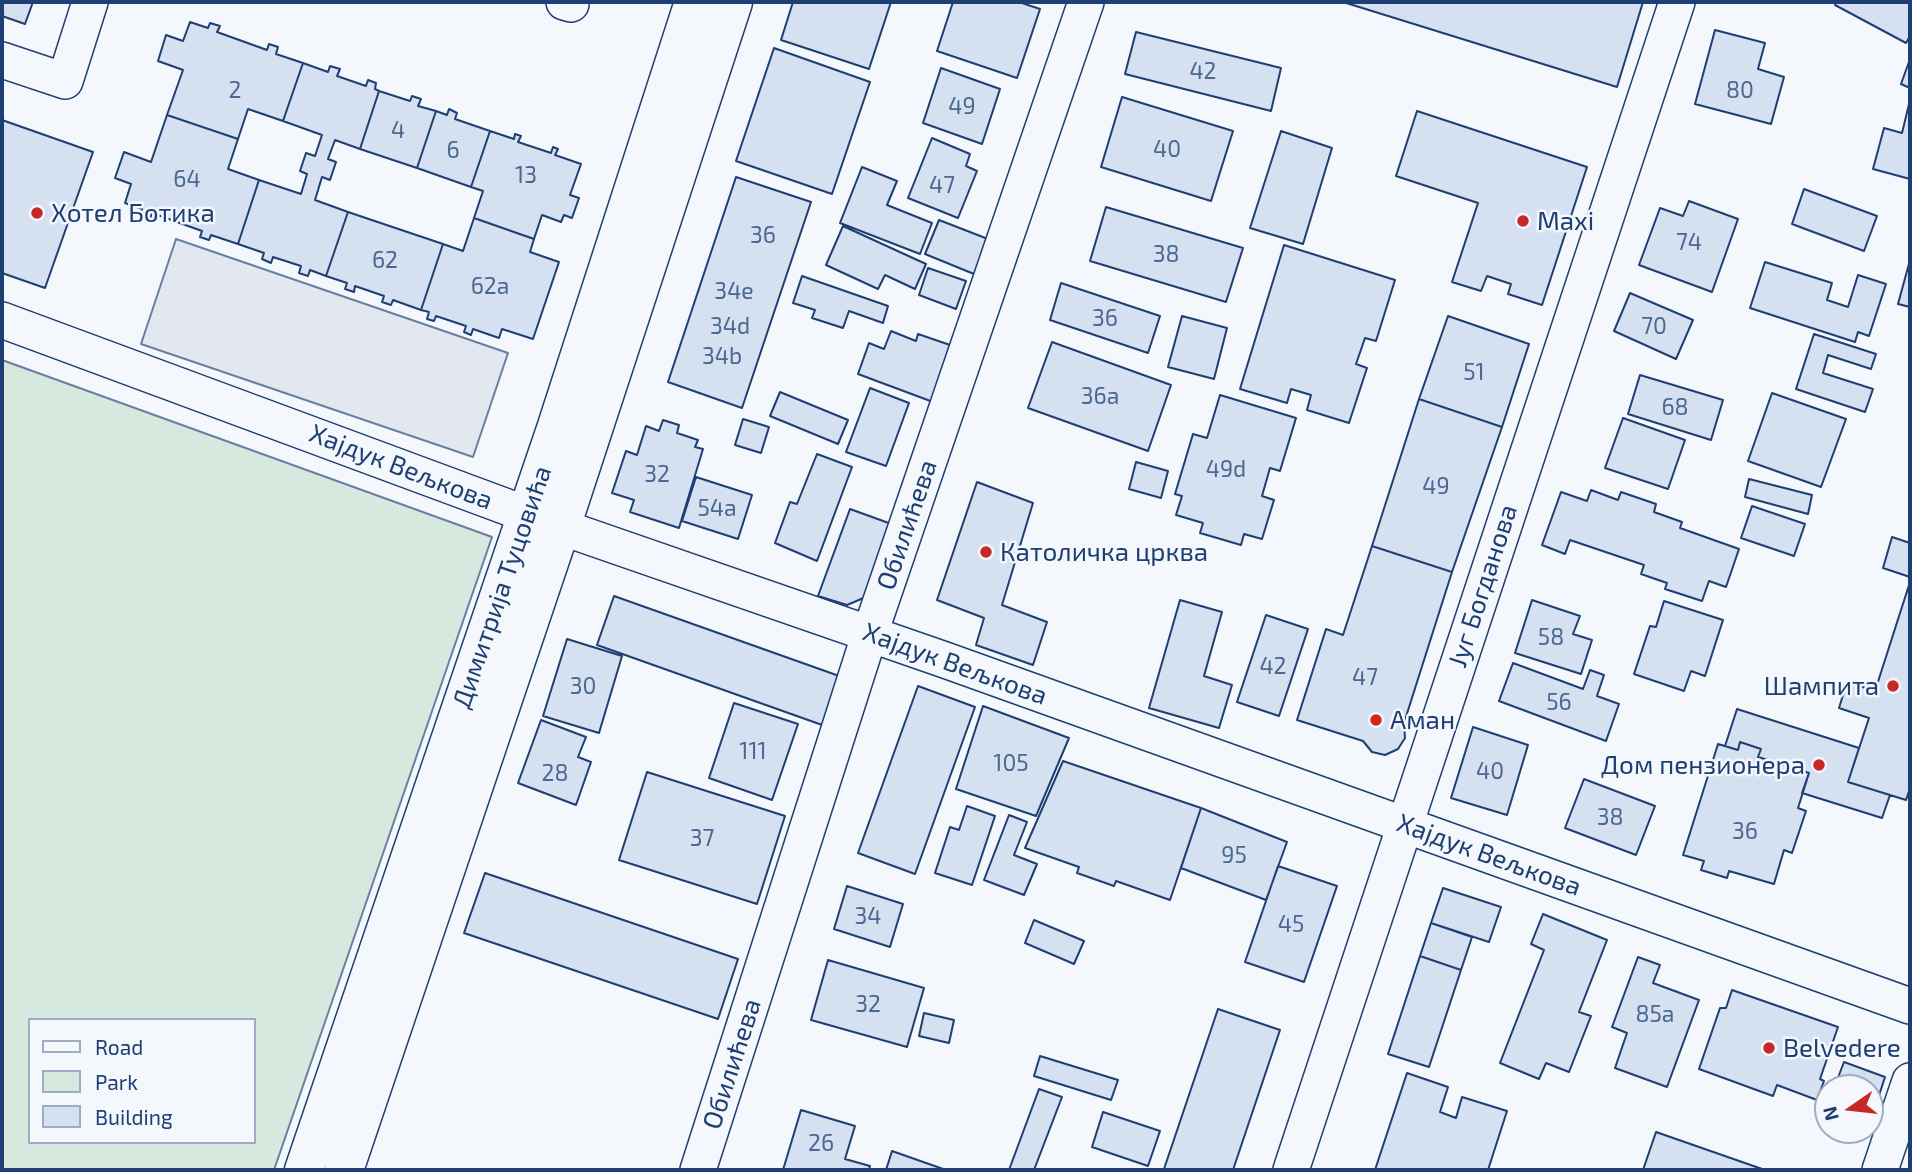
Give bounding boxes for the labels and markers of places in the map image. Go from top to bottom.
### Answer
place label: Хотел Ботика [51,197,215,229]
marker: Хотел Ботика [29,205,45,221]
place label: Maxi [1537,205,1594,237]
marker: Maxi [1515,213,1531,229]
place label: Католичка црква [1000,536,1208,568]
marker: Католичка црква [978,544,994,560]
place label: Шампита [1764,670,1879,702]
marker: Шампита [1885,678,1901,694]
place label: Аман [1390,704,1455,736]
marker: Аман [1368,712,1384,728]
place label: Дом пензионера [1601,749,1805,781]
marker: Дом пензионера [1811,757,1827,773]
place label: Belvedere [1783,1032,1901,1064]
marker: Belvedere [1761,1040,1777,1056]

